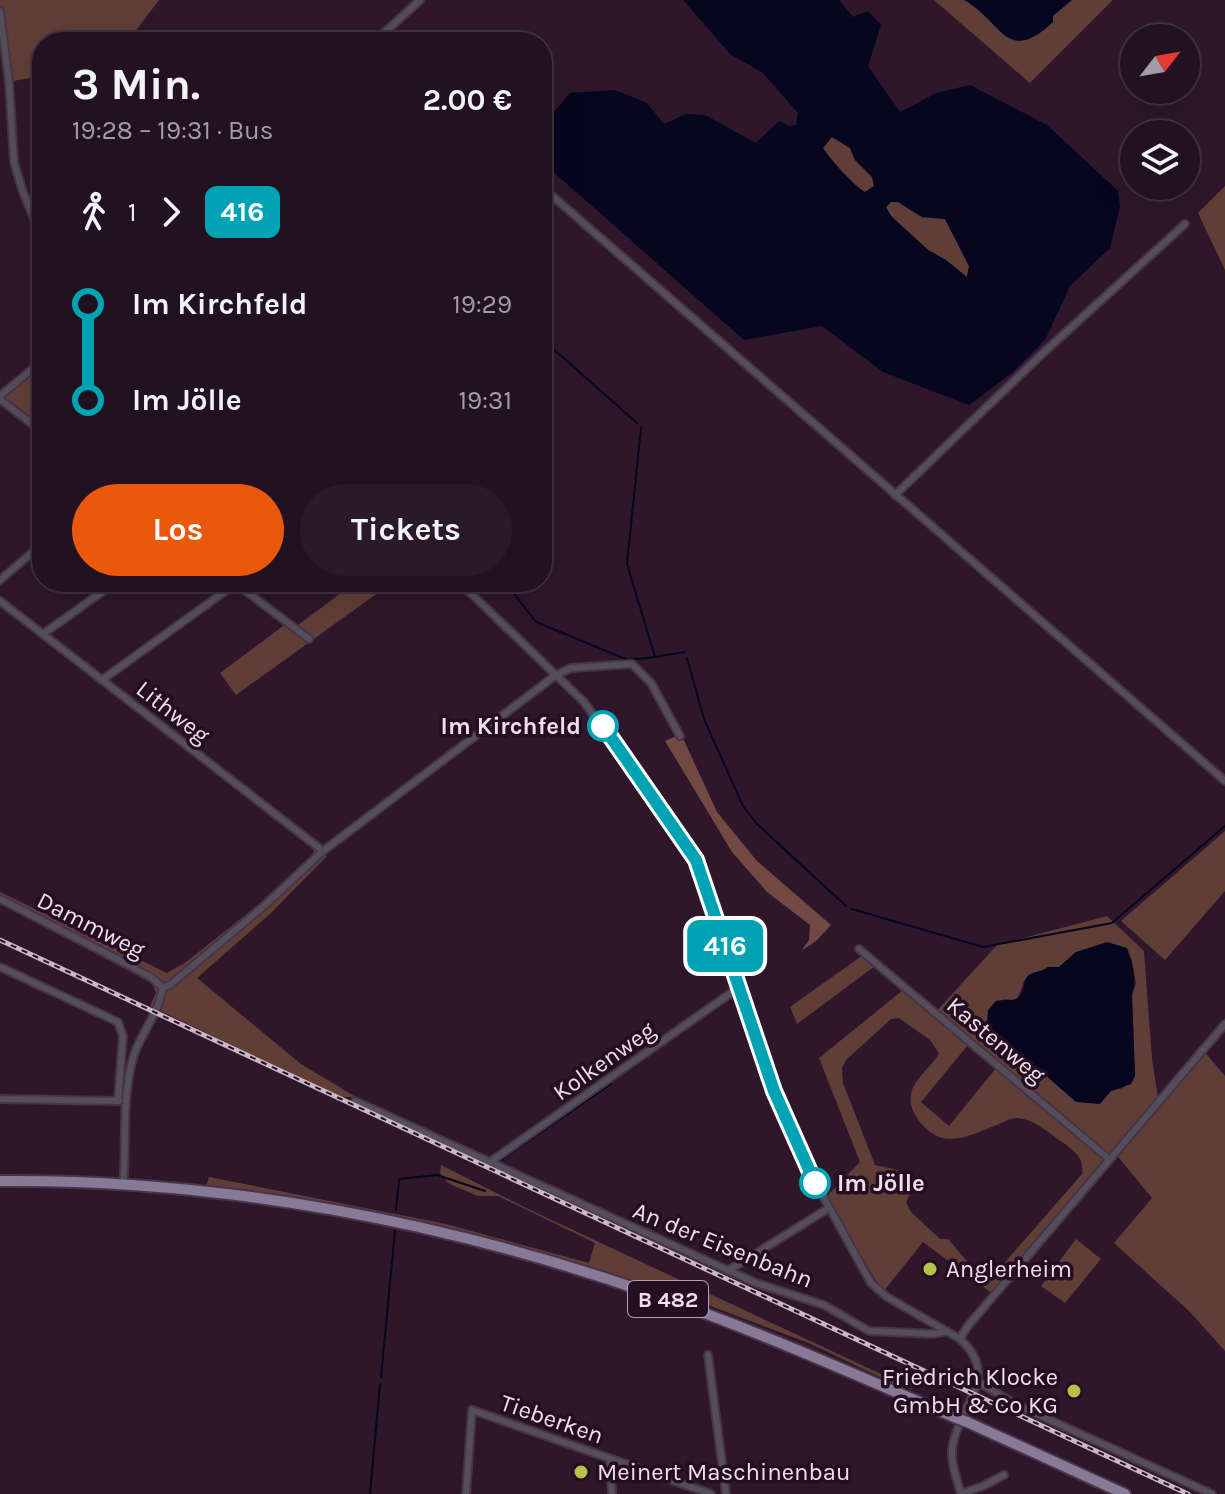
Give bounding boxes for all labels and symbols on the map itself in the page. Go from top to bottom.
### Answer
north arrow [1120,24,1200,104]
street label: Lithweg [131,675,216,750]
marker: Im Kirchfeld [588,711,618,741]
place label: Im Kirchfeld [441,712,581,740]
street label: Dammweg [32,886,150,964]
line badge: 416 [679,920,771,972]
street label: Kastenweg [941,991,1051,1089]
street label: Kolkenweg [548,1015,661,1106]
marker: Im Jölle [800,1168,830,1198]
place label: Im Jölle [837,1169,925,1197]
street label: An der Eisenbahn [629,1196,817,1294]
place label: Anglerheim [946,1255,1072,1283]
marker: Anglerheim [921,1260,939,1278]
road number: B 482 [628,1281,708,1317]
place label: Friedrich Klocke GmbH & Co KG [882,1363,1058,1419]
marker: Friedrich Klocke GmbH & Co KG [1065,1382,1083,1400]
street label: Tieberken [497,1388,607,1450]
place label: Meinert Maschinenbau [597,1458,850,1486]
marker: Meinert Maschinenbau [572,1463,590,1481]

